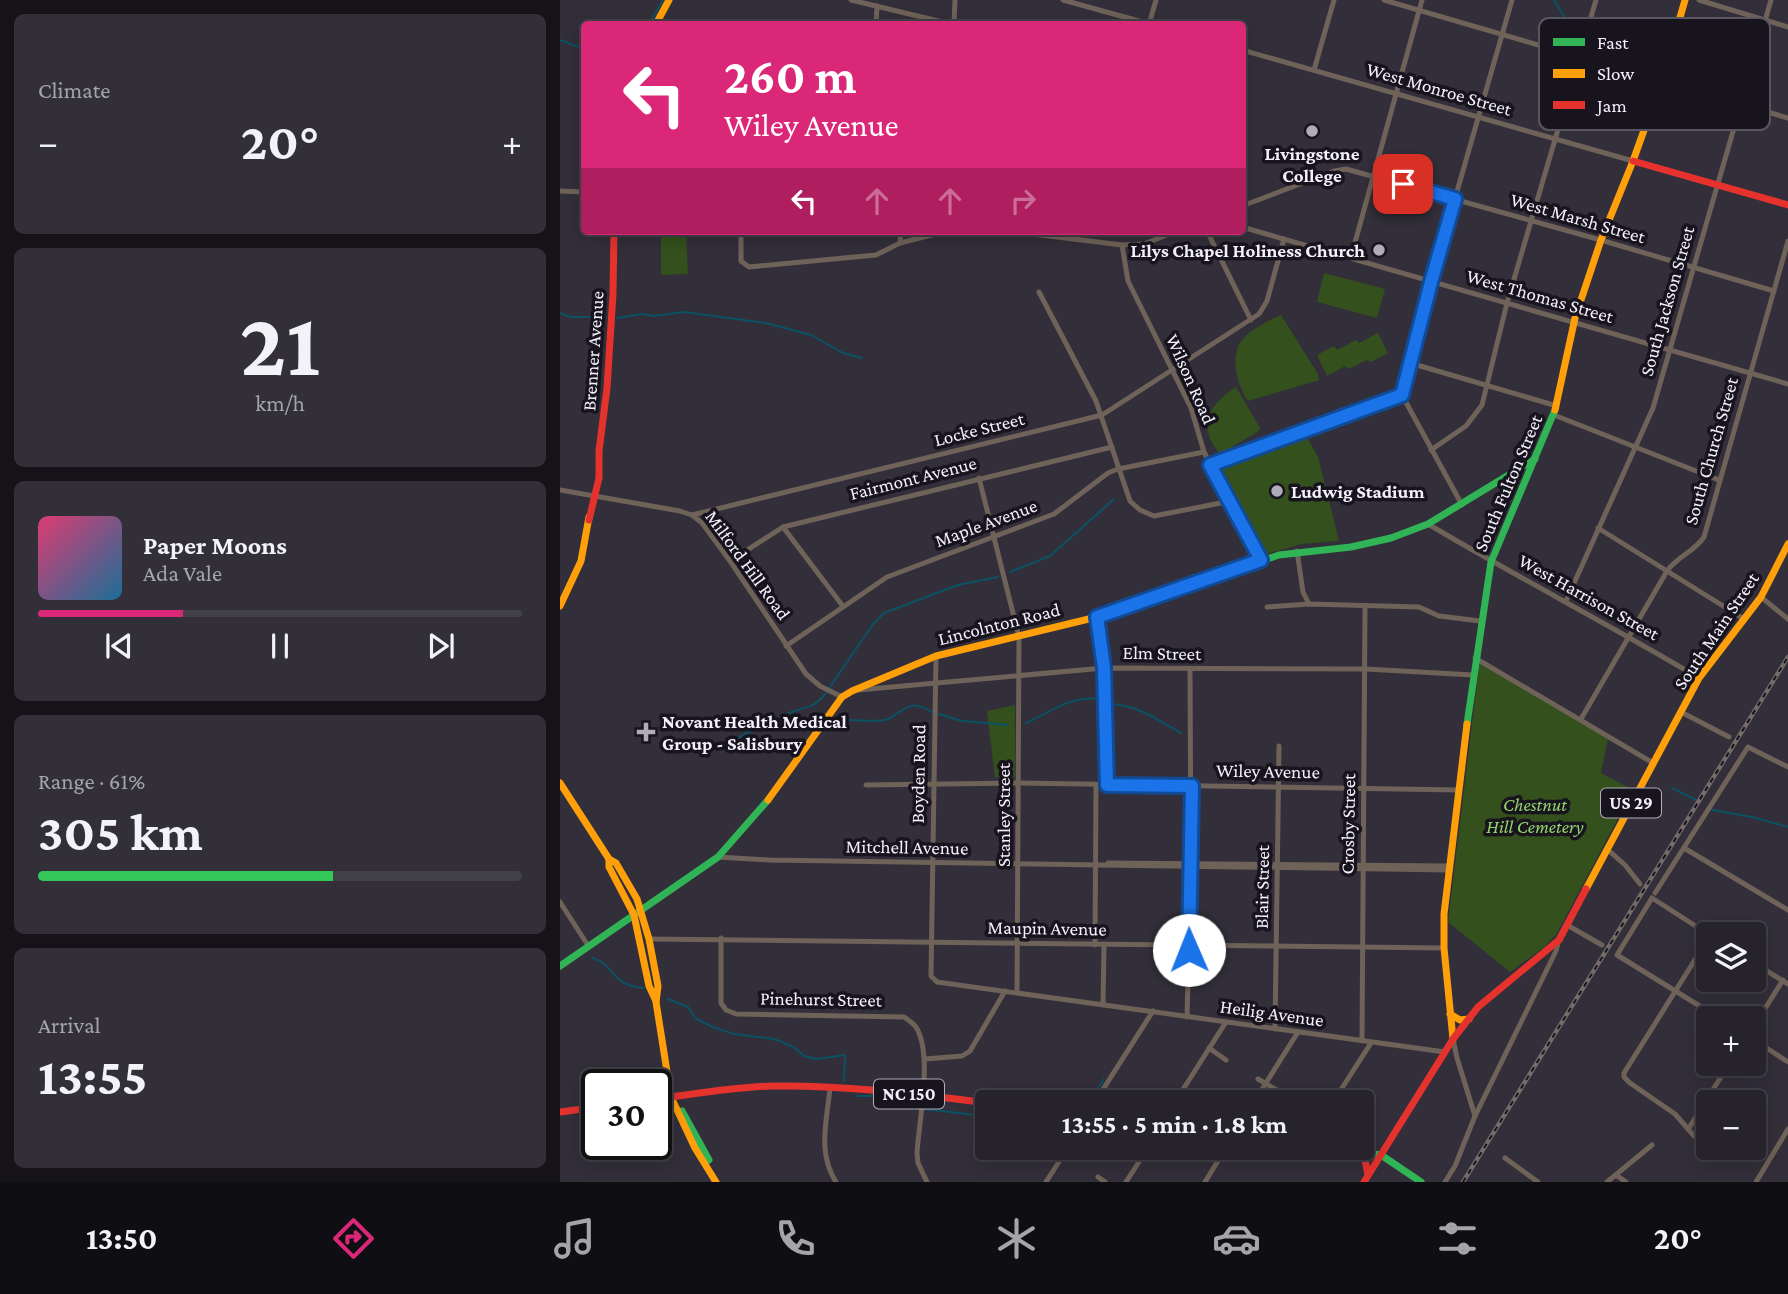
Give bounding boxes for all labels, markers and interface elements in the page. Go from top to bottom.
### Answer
legend [1539,18,1770,130]
text: Fast [1597,32,1629,53]
icon: left [609,49,700,140]
text: 260 m [724,49,856,104]
street label: West Monroe Street [1364,58,1515,120]
text: Slow [1597,63,1634,84]
text: Climate [38,77,110,103]
text: Jam [1595,95,1627,116]
text: Wiley Avenue [724,107,899,143]
text: 20° [241,112,319,170]
text: − [38,121,58,163]
text: + [502,121,522,163]
marker: Livingstone College [1304,123,1320,139]
place label: Livingstone College [1264,143,1360,186]
pin [1373,154,1433,214]
icon: arrive [1384,165,1422,203]
icon: left [785,182,823,220]
icon: ahead [858,182,896,220]
icon: ahead [931,182,969,220]
icon: right [1004,182,1042,220]
street label: West Marsh Street [1508,189,1648,247]
street label: South Jackson Street [1636,223,1699,378]
place label: Lilys Chapel Holiness Church [1131,240,1365,261]
marker: Lilys Chapel Holiness Church [1371,242,1387,258]
street label: West Thomas Street [1464,265,1617,327]
street label: Brenner Avenue [578,290,608,412]
text: 21 [240,293,320,395]
street label: Wilson Road [1162,331,1220,427]
street label: South Church Street [1680,374,1742,527]
text: km/h [255,390,305,416]
street label: Locke Street [932,408,1027,450]
street label: South Fulton Street [1470,411,1547,555]
street label: Fairmont Avenue [847,452,979,504]
place label: Ludwig Stadium [1291,481,1424,502]
marker: Ludwig Stadium [1269,483,1285,499]
street label: Maple Avenue [932,495,1040,551]
street label: Milford Hill Road [701,506,795,624]
text: Paper Moons [143,531,287,560]
street label: West Harrison Street [1515,550,1663,645]
text: Ada Vale [143,560,222,586]
street label: South Main Street [1669,568,1763,693]
street label: Lincolnton Road [936,599,1062,649]
icon: previous [100,627,138,665]
icon: pause [261,627,299,665]
icon: next [422,627,460,665]
street label: Elm Street [1122,642,1202,664]
place label: Novant Health Medical Group - Salisbury [662,711,847,754]
marker: Novant Health Medical Group - Salisbury [636,722,656,742]
street label: Boyden Road [907,724,929,824]
street label: Wiley Avenue [1216,760,1320,782]
street label: Stanley Street [993,762,1014,867]
text: Range · 61% [38,768,145,794]
street label: Crosby Street [1337,773,1359,875]
road number: US 29 [1601,788,1661,818]
park label: Chestnut Hill Cemetery [1486,794,1584,837]
text: 305 km [38,803,203,861]
street label: Mitchell Avenue [845,835,969,859]
street label: Blair Street [1251,844,1273,929]
position arrow [1152,913,1226,987]
street label: Maupin Avenue [987,916,1107,940]
map controls [1696,922,1766,1160]
button: layers [1696,922,1766,992]
street label: Pinehurst Street [760,987,883,1011]
street label: Heilig Avenue [1219,995,1325,1031]
button: + [1696,1006,1766,1076]
text: Arrival [38,1012,101,1038]
text: 13:55 [38,1047,148,1105]
speed limit sign: 30 [581,1069,672,1160]
road number: NC 150 [874,1079,944,1108]
button: − [1696,1090,1766,1160]
text: 13:55 · 5 min · 1.8 km [1062,1110,1287,1139]
icon: directions [329,1214,378,1263]
icon: music [550,1214,599,1263]
icon: phone [771,1214,820,1263]
icon: climate [992,1214,1041,1263]
icon: car [1212,1214,1261,1263]
icon: filters [1433,1214,1482,1263]
text: 13:50 [86,1220,158,1256]
text: 20° [1654,1220,1702,1256]

